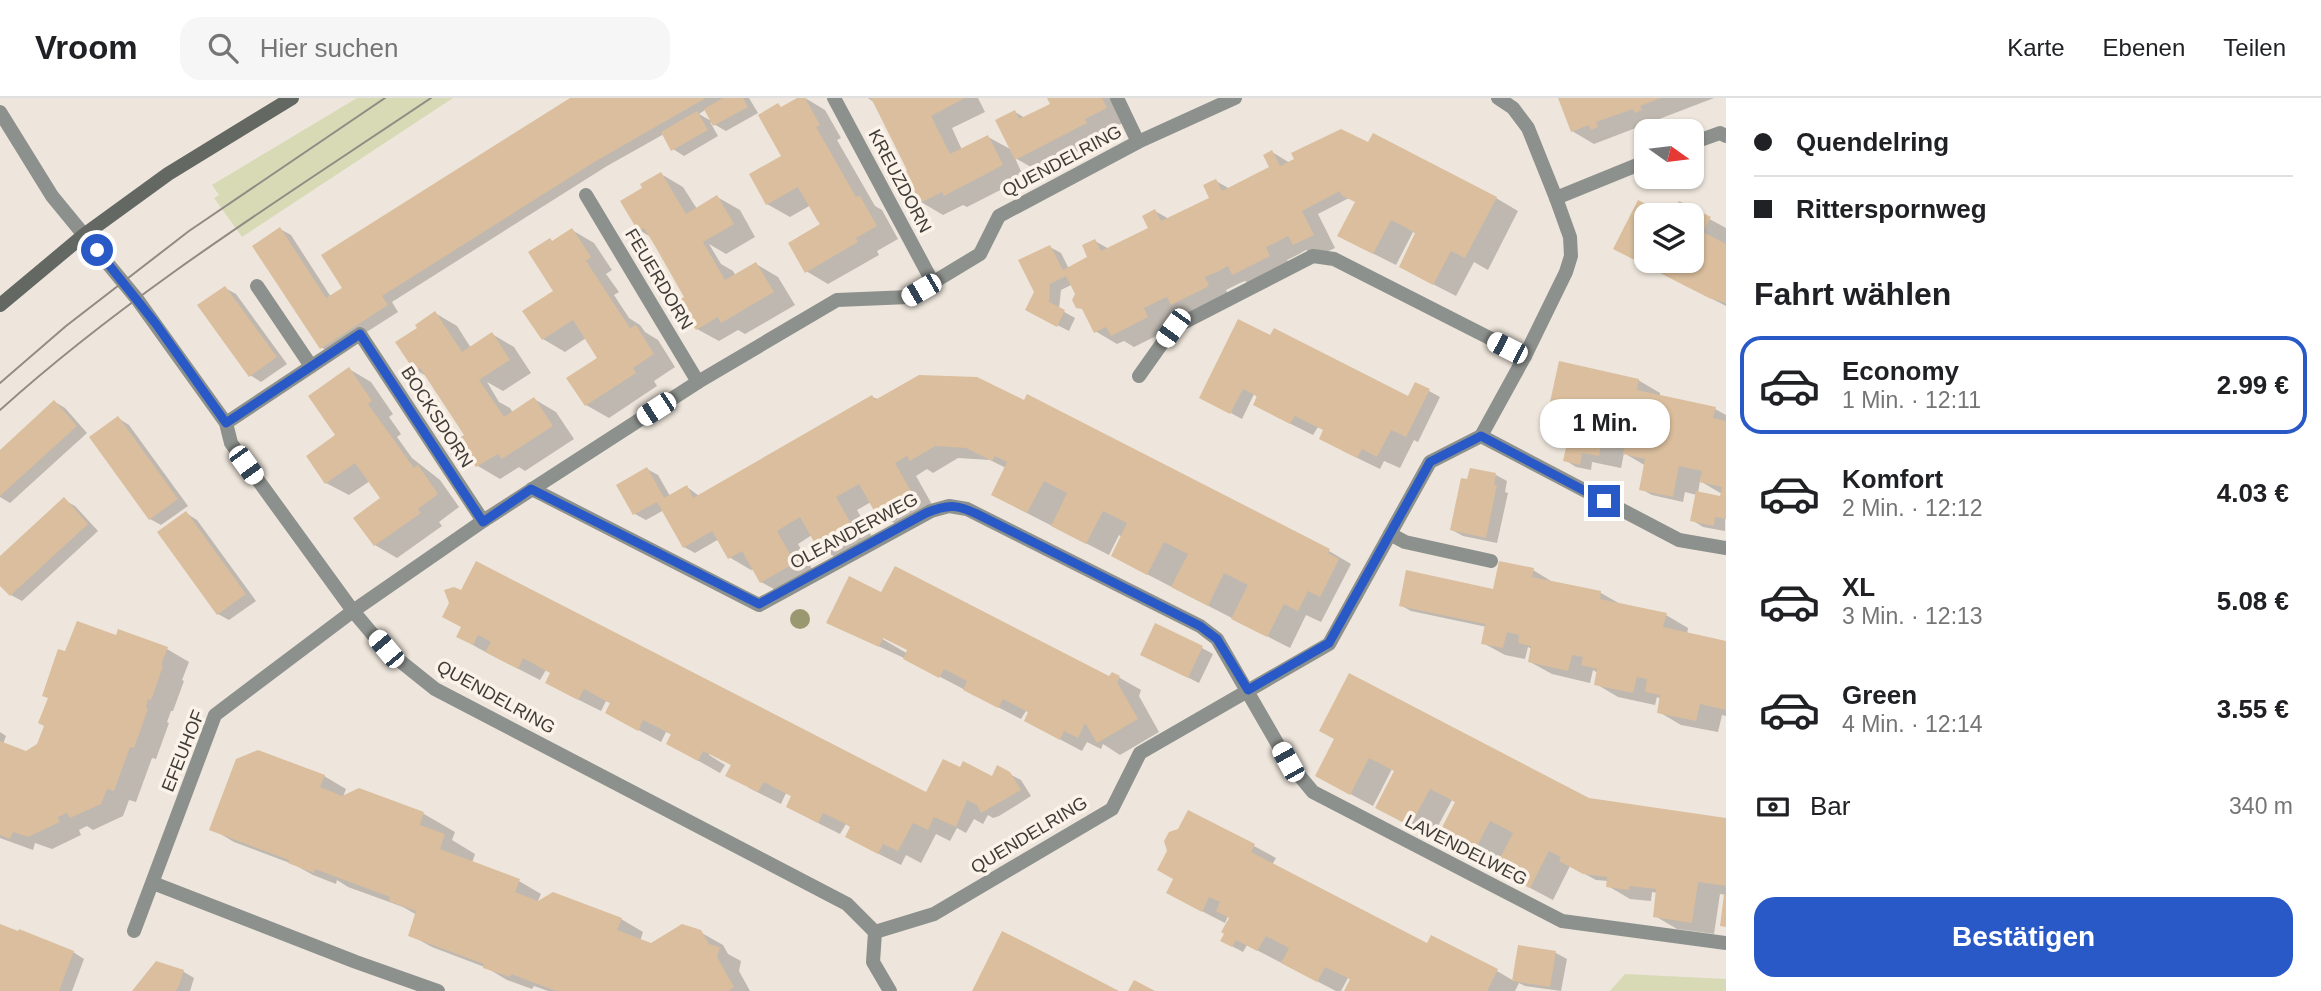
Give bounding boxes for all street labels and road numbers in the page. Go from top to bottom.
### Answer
street label: QUENDELRING [999,121,1125,201]
street label: KREUZDORN [864,126,936,236]
street label: FEUERDORN [621,225,697,333]
street label: BOCKSDORN [397,363,477,471]
street label: OLEANDERWEG [787,489,921,573]
street label: QUENDELRING [433,656,559,738]
street label: EFEUHOF [158,707,208,795]
street label: QUENDELRING [967,792,1091,878]
street label: LAVENDELWEG [1402,811,1530,889]

